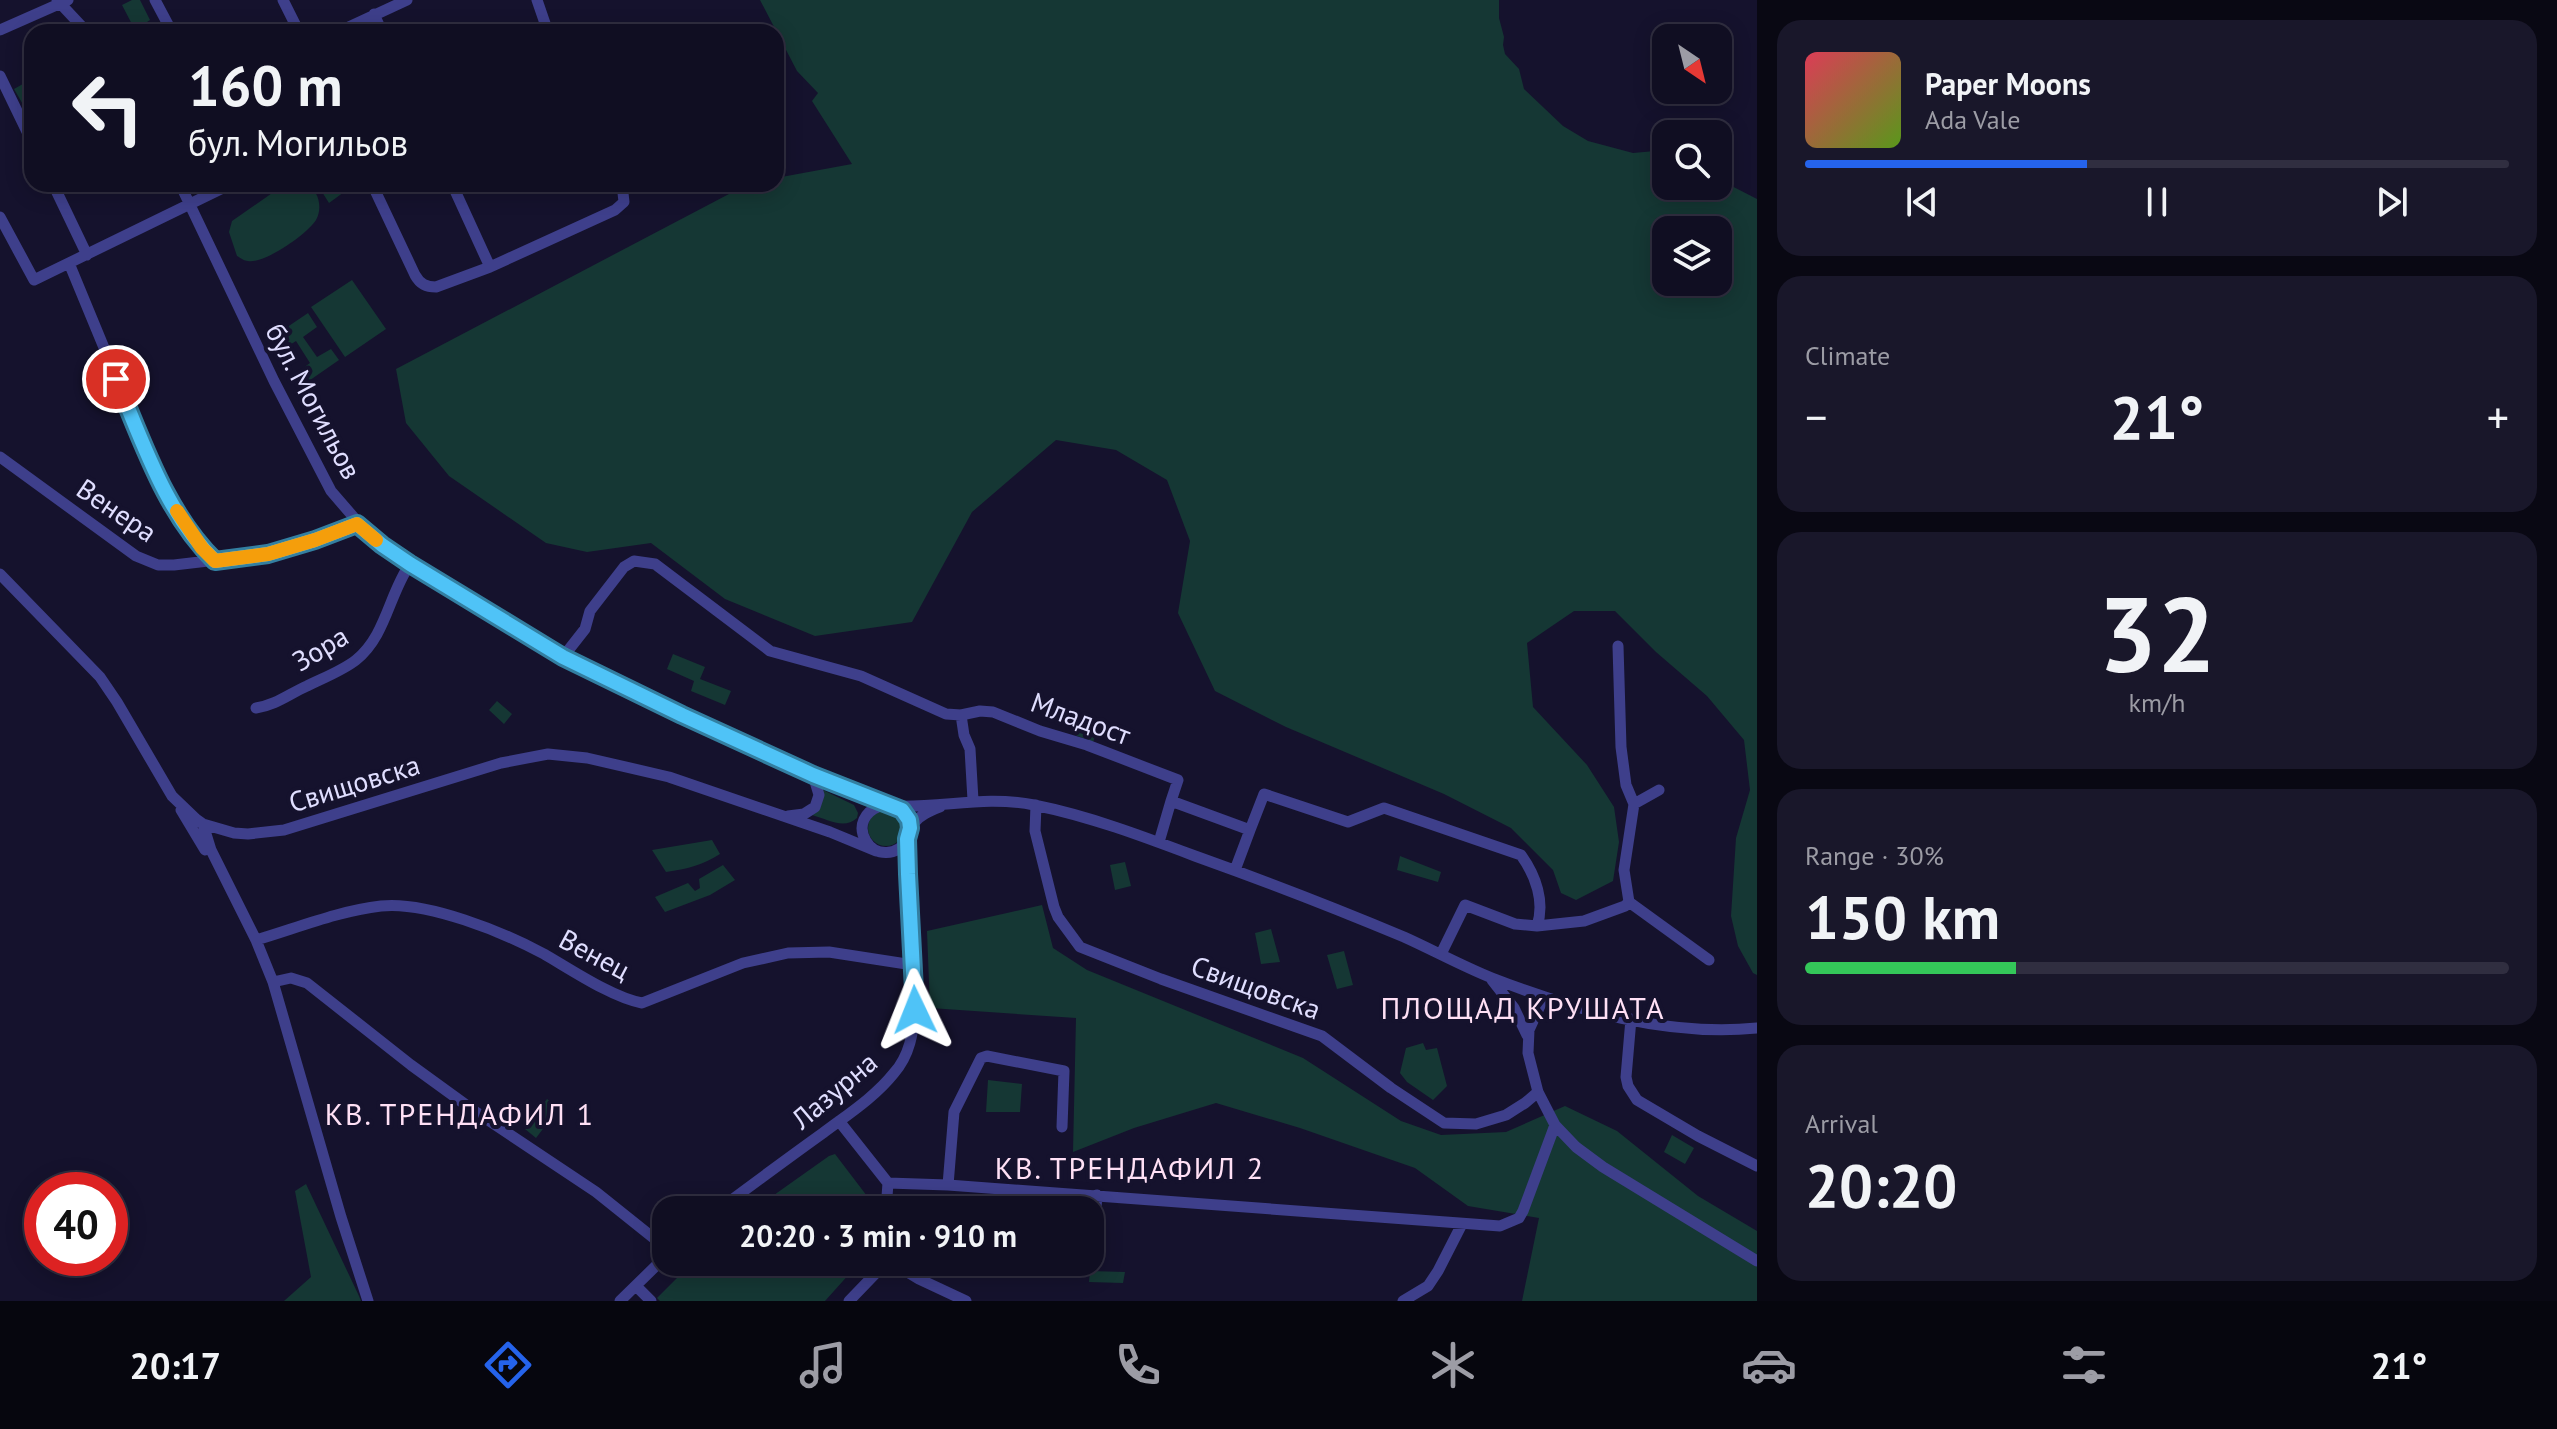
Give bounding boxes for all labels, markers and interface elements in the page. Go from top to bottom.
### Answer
north arrow [1652,24,1732,104]
map controls [1652,24,1732,296]
text: 160 m [188,49,343,121]
icon: left [56,56,160,160]
text: Paper Moons [1925,64,2091,103]
text: Ada Vale [1925,103,2020,136]
text: бул. Могильов [188,119,408,166]
button: search [1652,120,1732,200]
icon: previous [1900,180,1944,224]
icon: pause [2135,180,2179,224]
icon: next [2370,180,2414,224]
button: layers [1652,216,1732,296]
street label: бул. Могильов [257,317,371,485]
text: Climate [1805,339,1890,372]
pin [82,345,150,413]
icon: arrive [94,357,138,401]
text: 21° [2110,378,2204,456]
text: − [1805,388,1827,445]
text: + [2487,388,2509,445]
street label: Венера [70,470,164,550]
text: 32 [2098,566,2216,701]
street label: Зора [285,617,355,679]
street label: Младост [1026,683,1137,753]
text: km/h [2129,686,2186,719]
street label: Свищовска [284,746,424,820]
text: Range · 30% [1805,839,1944,872]
text: 150 km [1805,878,2000,956]
street label: Венец [553,920,637,988]
street label: Свищовска [1186,946,1326,1028]
position arrow [873,968,957,1052]
district label: ПЛОЩАД КРУШАТА [1381,988,1665,1027]
street label: Лазурна [783,1043,885,1137]
district label: КВ. ТРЕНДАФИЛ 1 [325,1094,595,1133]
text: Arrival [1805,1107,1878,1140]
text: 20:20 [1805,1146,1957,1224]
district label: КВ. ТРЕНДАФИЛ 2 [995,1148,1265,1187]
speed limit sign: 40 [24,1172,128,1276]
text: 20:20 · 3 min · 910 m [739,1216,1017,1255]
icon: directions [480,1337,536,1393]
icon: music [795,1337,851,1393]
icon: phone [1110,1337,1166,1393]
icon: climate [1425,1337,1481,1393]
icon: car [1741,1337,1797,1393]
icon: filters [2056,1337,2112,1393]
text: 20:17 [130,1342,221,1389]
text: 21° [2371,1342,2427,1389]

